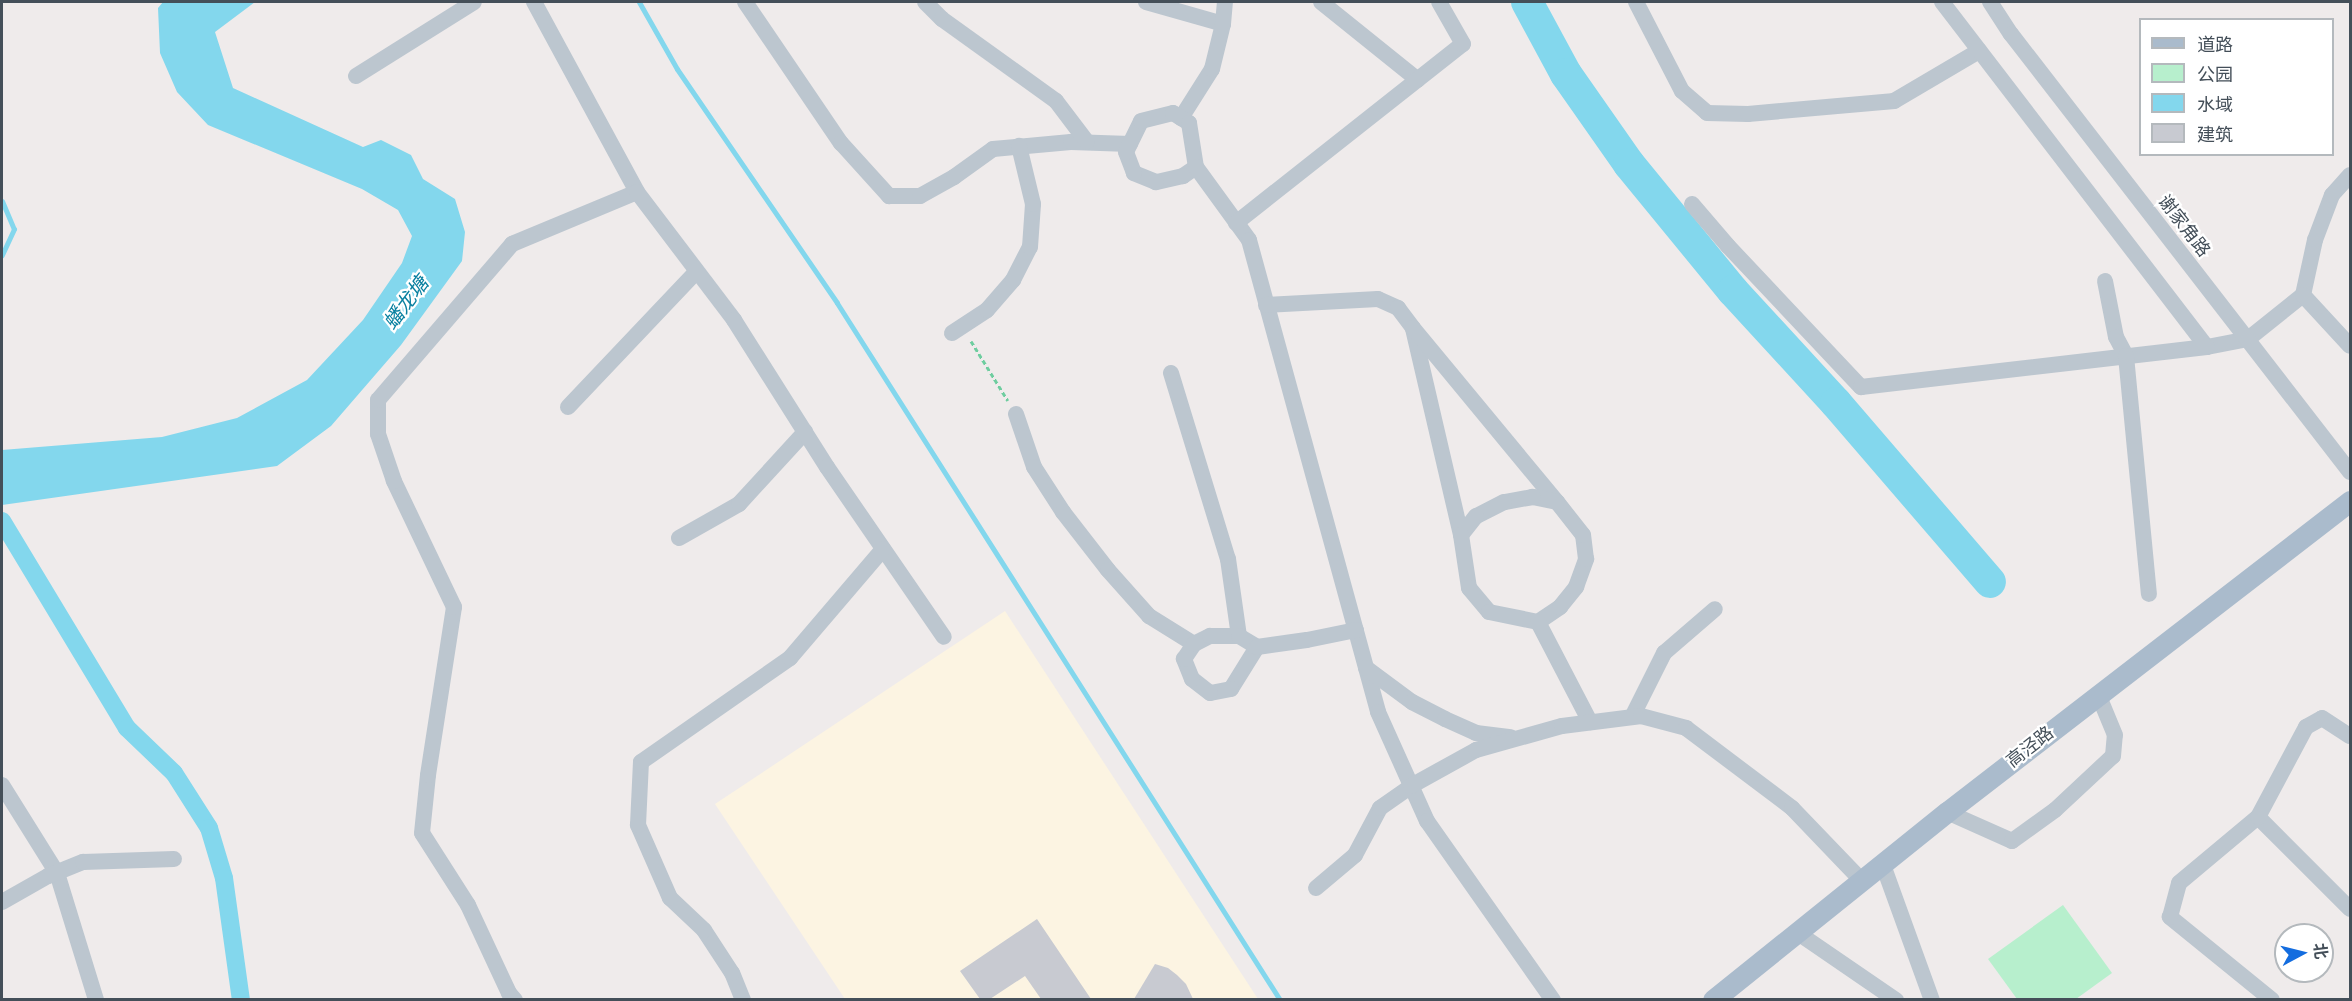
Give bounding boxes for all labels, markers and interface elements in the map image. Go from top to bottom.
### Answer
legend [2139,18,2334,156]
text: 道路 [2197,34,2233,56]
text: 公园 [2197,64,2233,86]
text: 水域 [2197,94,2233,116]
text: 建筑 [2197,124,2233,146]
street label: 谢家角路 [2153,191,2215,261]
water label: 蟠龙塘 [378,272,434,334]
street label: 高泾路 [2002,722,2058,772]
north arrow [2274,923,2334,983]
text: 北 [2310,942,2331,960]

